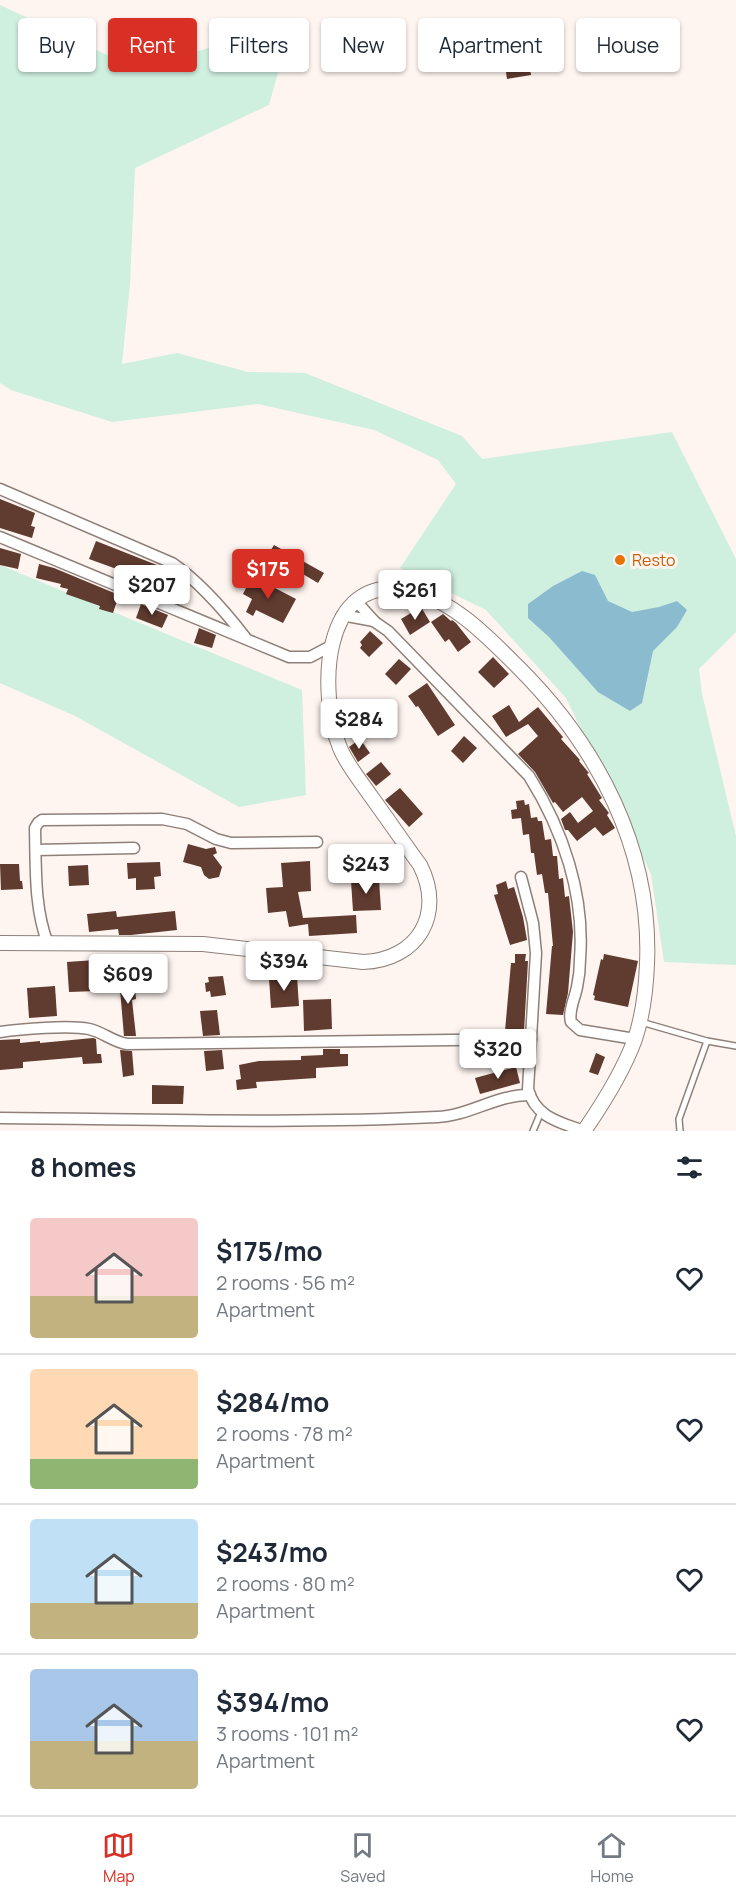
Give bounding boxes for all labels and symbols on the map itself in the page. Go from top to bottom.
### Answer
pin: $175 [232,549,304,600]
place label: Resto [632,549,675,571]
marker: Resto [613,553,627,567]
pin: $207 [116,565,188,616]
pin: $261 [379,570,451,621]
pin: $284 [323,699,395,750]
pin: $243 [330,844,402,895]
pin: $394 [248,941,320,992]
pin: $609 [92,954,164,1005]
pin: $320 [462,1029,534,1080]

